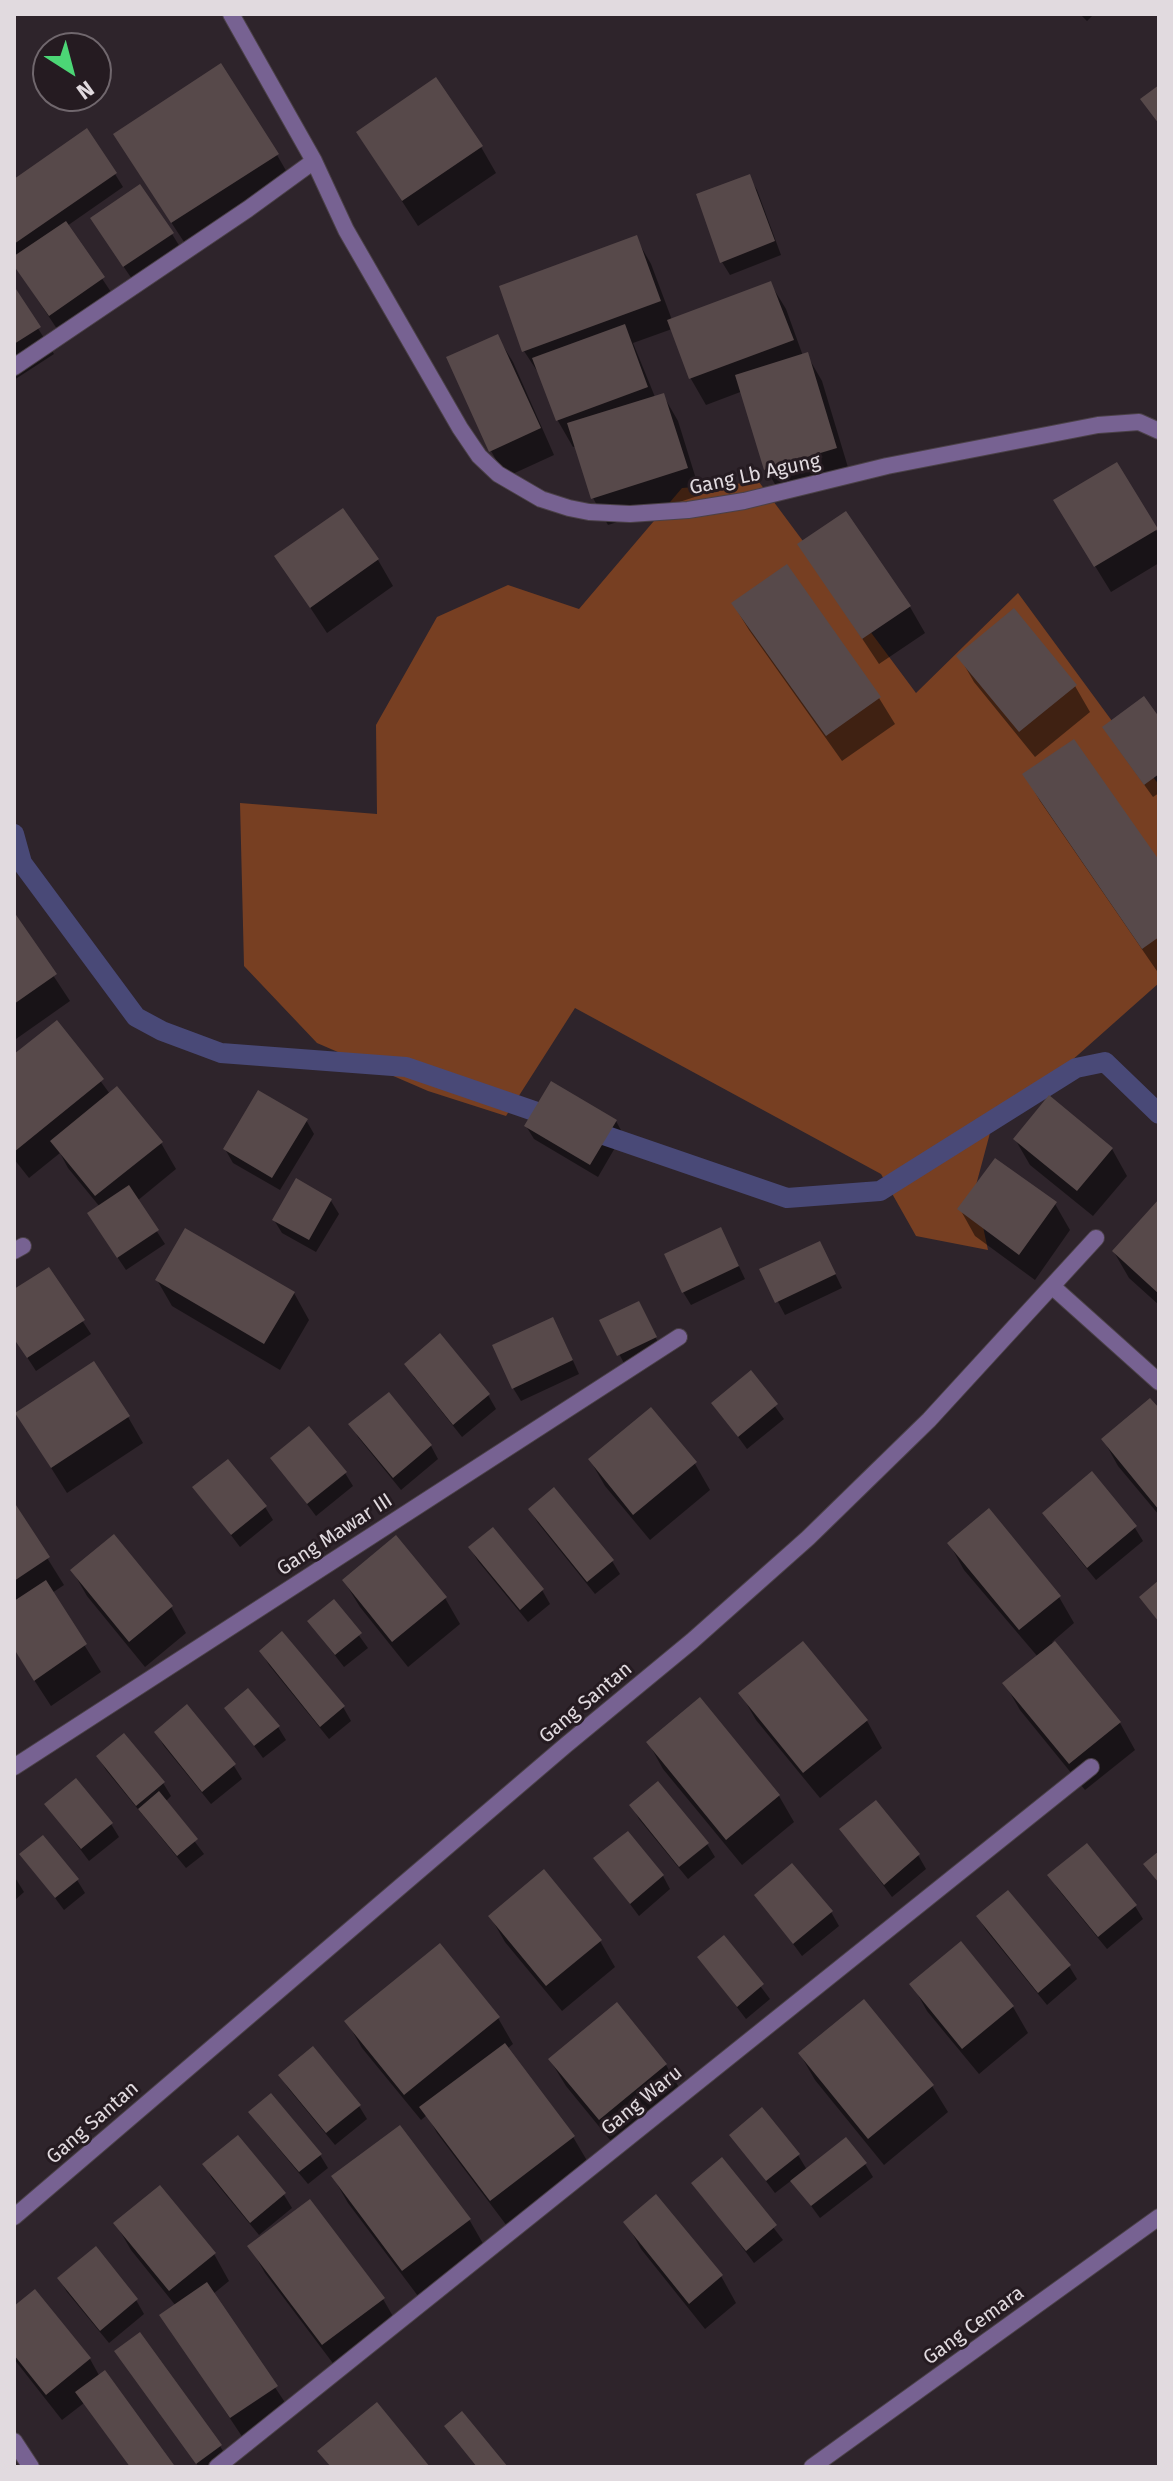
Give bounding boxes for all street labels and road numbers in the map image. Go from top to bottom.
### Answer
street label: Gang Lb Agung [687,449,823,501]
street label: Gang Mawar III [273,1489,397,1581]
street label: Gang Santan [535,1657,637,1749]
street label: Gang Waru [597,2061,687,2141]
street label: Gang Santan [42,2077,144,2169]
street label: Gang Cemara [919,2281,1029,2371]

